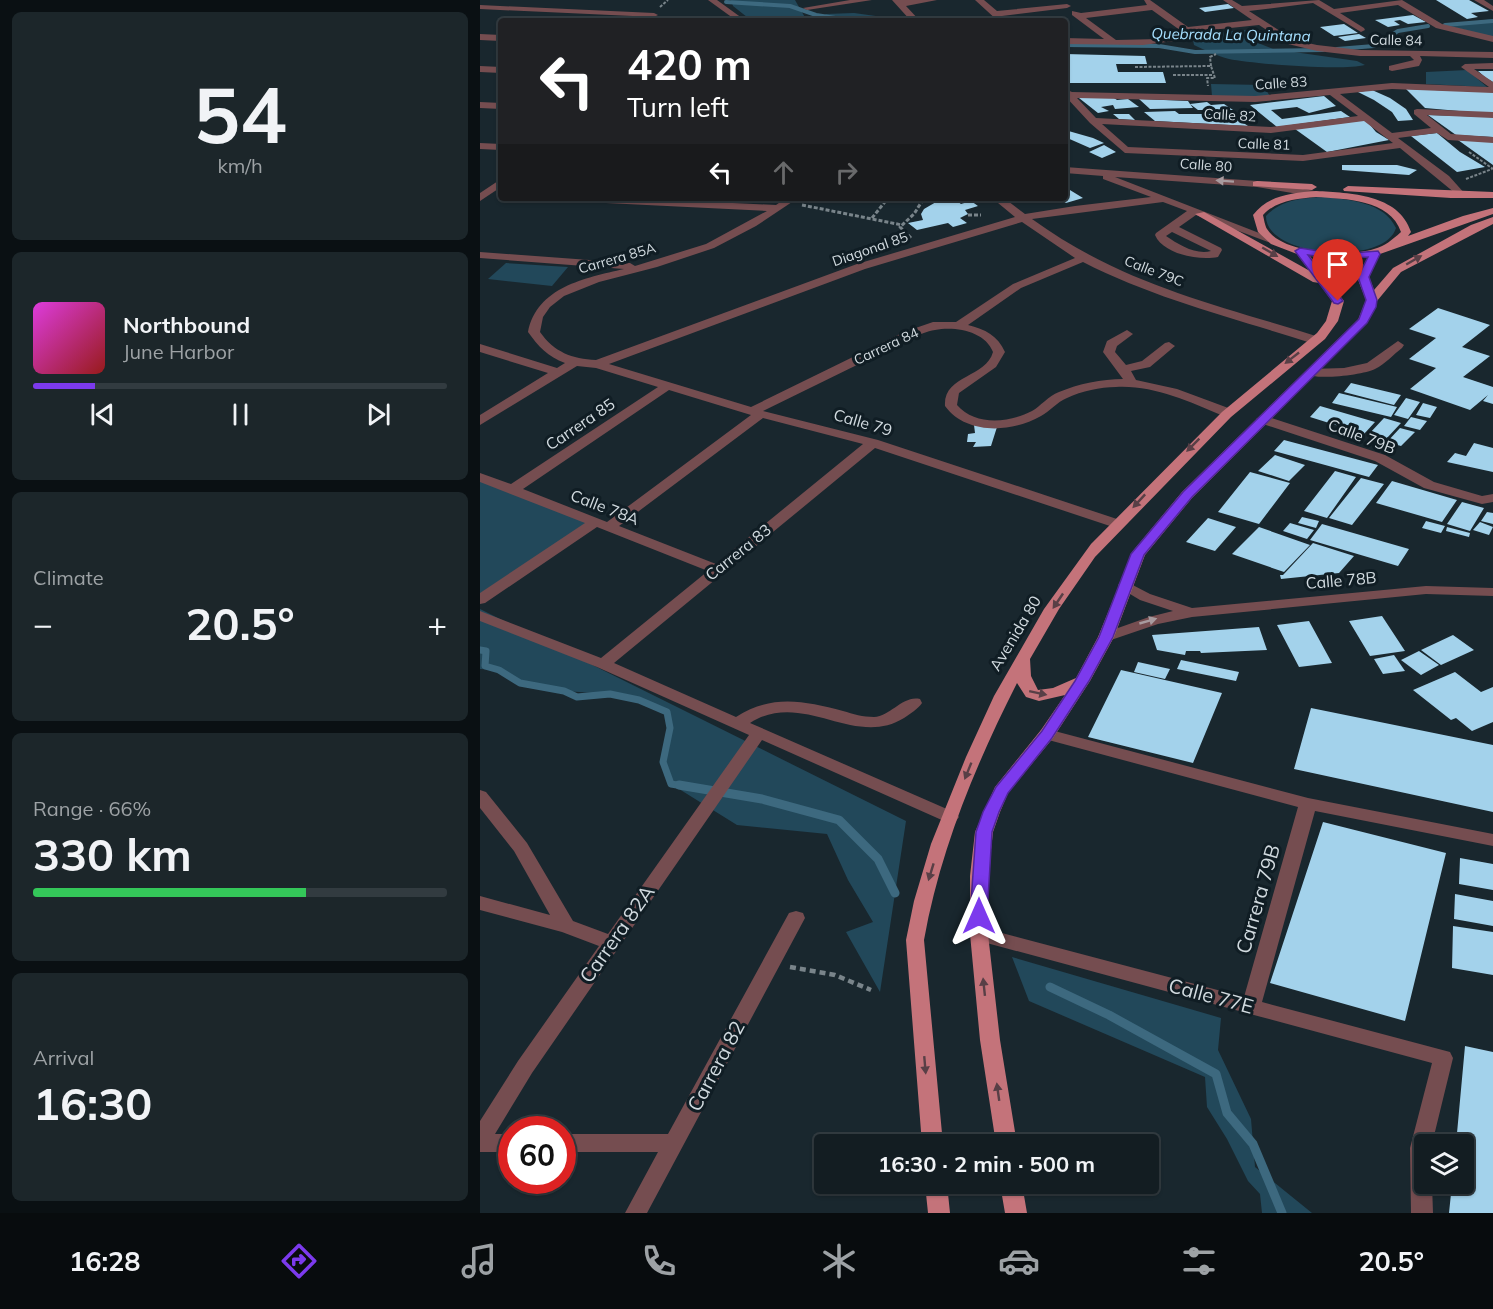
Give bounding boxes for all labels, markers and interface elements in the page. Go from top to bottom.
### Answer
water label: Quebrada La Quintana [1151,24,1311,45]
street label: Calle 84 [1370,31,1423,49]
text: 420 m [627,38,752,91]
icon: left [528,42,606,120]
text: 54 [193,65,287,163]
street label: Calle 83 [1254,72,1308,94]
text: Turn left [627,90,729,124]
street label: Calle 82 [1203,105,1257,125]
street label: Calle 81 [1237,134,1291,154]
text: km/h [217,153,263,178]
street label: Calle 80 [1179,154,1233,176]
icon: left [704,156,737,189]
icon: ahead [767,156,800,189]
icon: right [830,156,863,189]
one-way arrow [1216,177,1235,186]
street label: Diagonal 85 [830,228,910,270]
street label: Carrera 85A [576,238,658,278]
pin [1312,239,1363,301]
one-way arrow [1262,247,1278,258]
icon: arrive [1321,248,1354,281]
street label: Calle 79C [1122,251,1186,291]
one-way arrow [1406,255,1422,266]
text: Northbound [123,311,250,339]
street label: Carrera 84 [851,323,922,369]
text: June Harbor [123,339,234,364]
one-way arrow [1284,351,1300,364]
street label: Carrera 85 [542,394,618,454]
icon: previous [86,398,119,431]
icon: pause [224,398,257,431]
icon: next [362,398,395,431]
street label: Calle 79 [831,404,895,440]
street label: Calle 79B [1325,414,1399,458]
one-way arrow [1187,437,1201,451]
street label: Calle 78A [568,485,642,529]
one-way arrow [1133,493,1146,508]
street label: Carrera 83 [701,519,775,585]
text: Climate [33,565,104,590]
street label: Calle 78B [1305,567,1377,593]
street label: Avenida 80 [985,592,1045,674]
one-way arrow [1053,593,1064,609]
text: 20.5° [185,595,295,651]
text: − [33,603,53,644]
text: + [427,603,447,644]
one-way arrow [1139,616,1157,626]
one-way arrow [1029,689,1048,698]
one-way arrow [963,762,973,780]
text: Range · 66% [33,796,151,821]
text: 330 km [33,826,192,882]
street label: Carrera 79B [1230,841,1285,956]
one-way arrow [926,863,935,881]
street label: Carrera 82A [574,880,660,987]
position arrow [947,884,1011,948]
street label: Calle 77E [1166,972,1256,1019]
one-way arrow [979,978,989,997]
street label: Carrera 82 [681,1016,750,1115]
text: Arrival [33,1045,94,1070]
one-way arrow [920,1056,930,1075]
text: 16:30 [33,1075,152,1131]
one-way arrow [993,1083,1002,1102]
speed limit sign: 60 [498,1116,576,1194]
map controls [1414,1134,1474,1194]
button: layers [1414,1134,1474,1194]
text: 16:30 · 2 min · 500 m [878,1150,1095,1178]
icon: directions [278,1240,320,1282]
icon: music [458,1240,500,1282]
icon: phone [638,1240,680,1282]
icon: climate [818,1240,860,1282]
icon: car [998,1240,1040,1282]
icon: filters [1178,1240,1220,1282]
text: 16:28 [69,1244,140,1278]
text: 20.5° [1358,1244,1424,1278]

